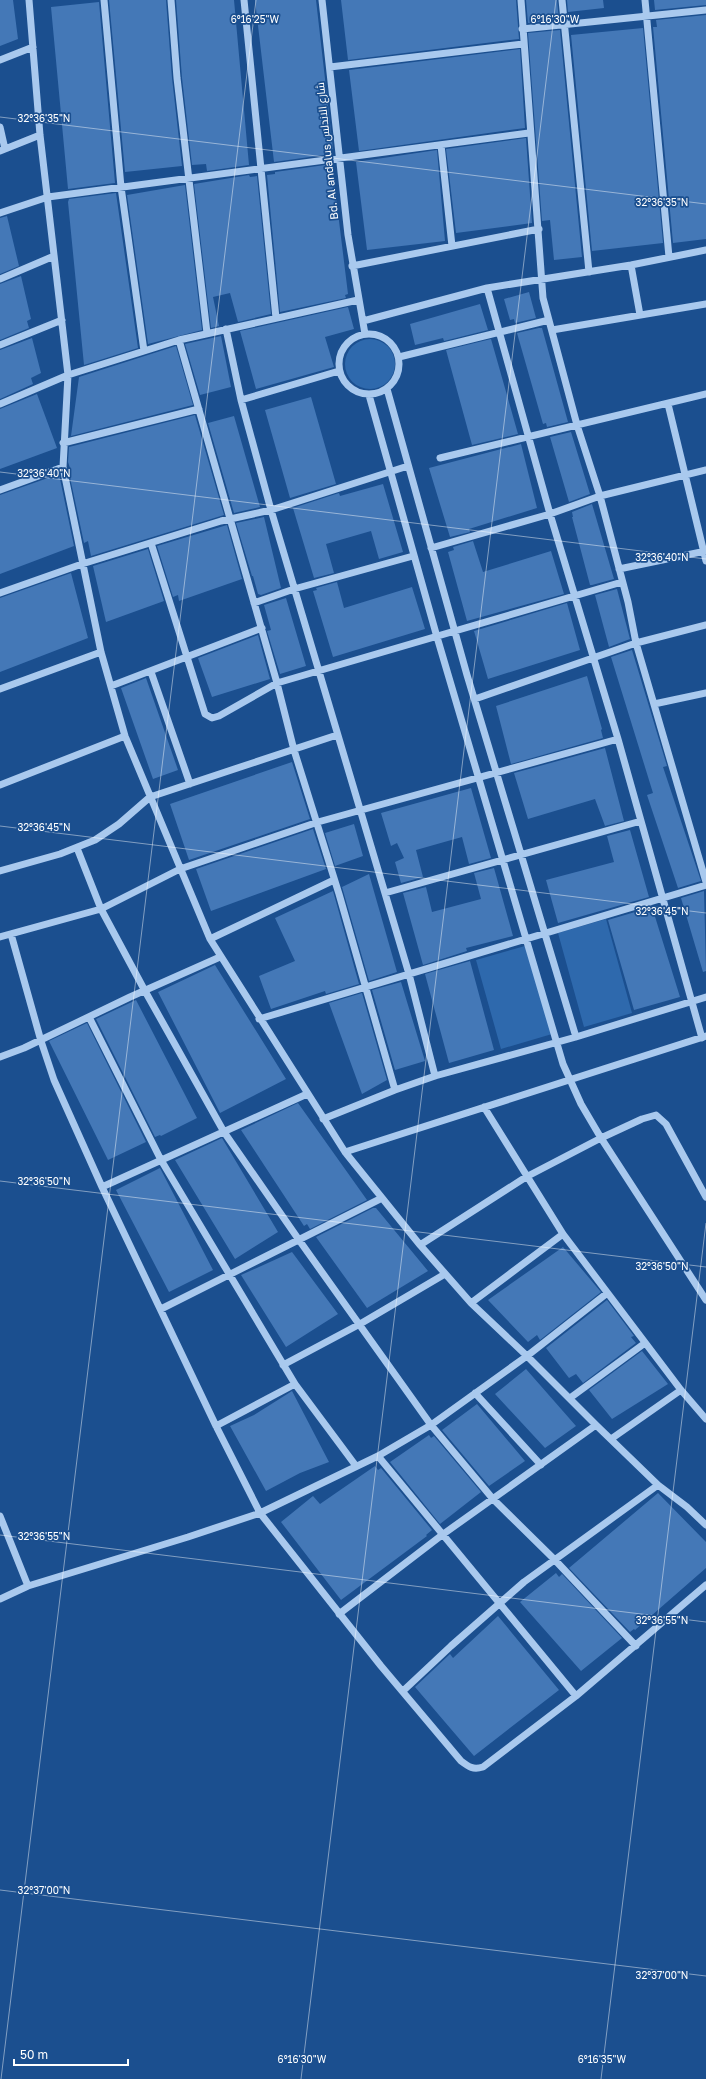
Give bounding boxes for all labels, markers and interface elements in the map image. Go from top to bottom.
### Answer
text: 6°16'25"W [231,13,280,25]
text: 6°16'30"W [531,13,580,25]
street label: Bd. Al andalus شارع الاندلس [313,82,342,220]
text: 32°36'35"N [18,112,70,124]
text: 32°36'35"N [636,196,688,208]
text: 32°36'40"N [17,467,71,479]
text: 32°36'40"N [635,551,689,563]
text: 32°36'45"N [17,821,71,833]
text: 32°36'45"N [635,905,689,917]
text: 32°36'50"N [17,1175,71,1187]
text: 32°36'50"N [635,1260,689,1272]
text: 32°36'55"N [18,1530,70,1542]
text: 32°36'55"N [636,1614,688,1626]
text: 32°37'00"N [18,1884,70,1896]
text: 32°37'00"N [636,1969,688,1981]
scale bar [14,2041,128,2067]
text: 50 m [20,2047,48,2062]
text: 6°16'30"W [278,2053,327,2065]
text: 6°16'35"W [578,2053,627,2065]

